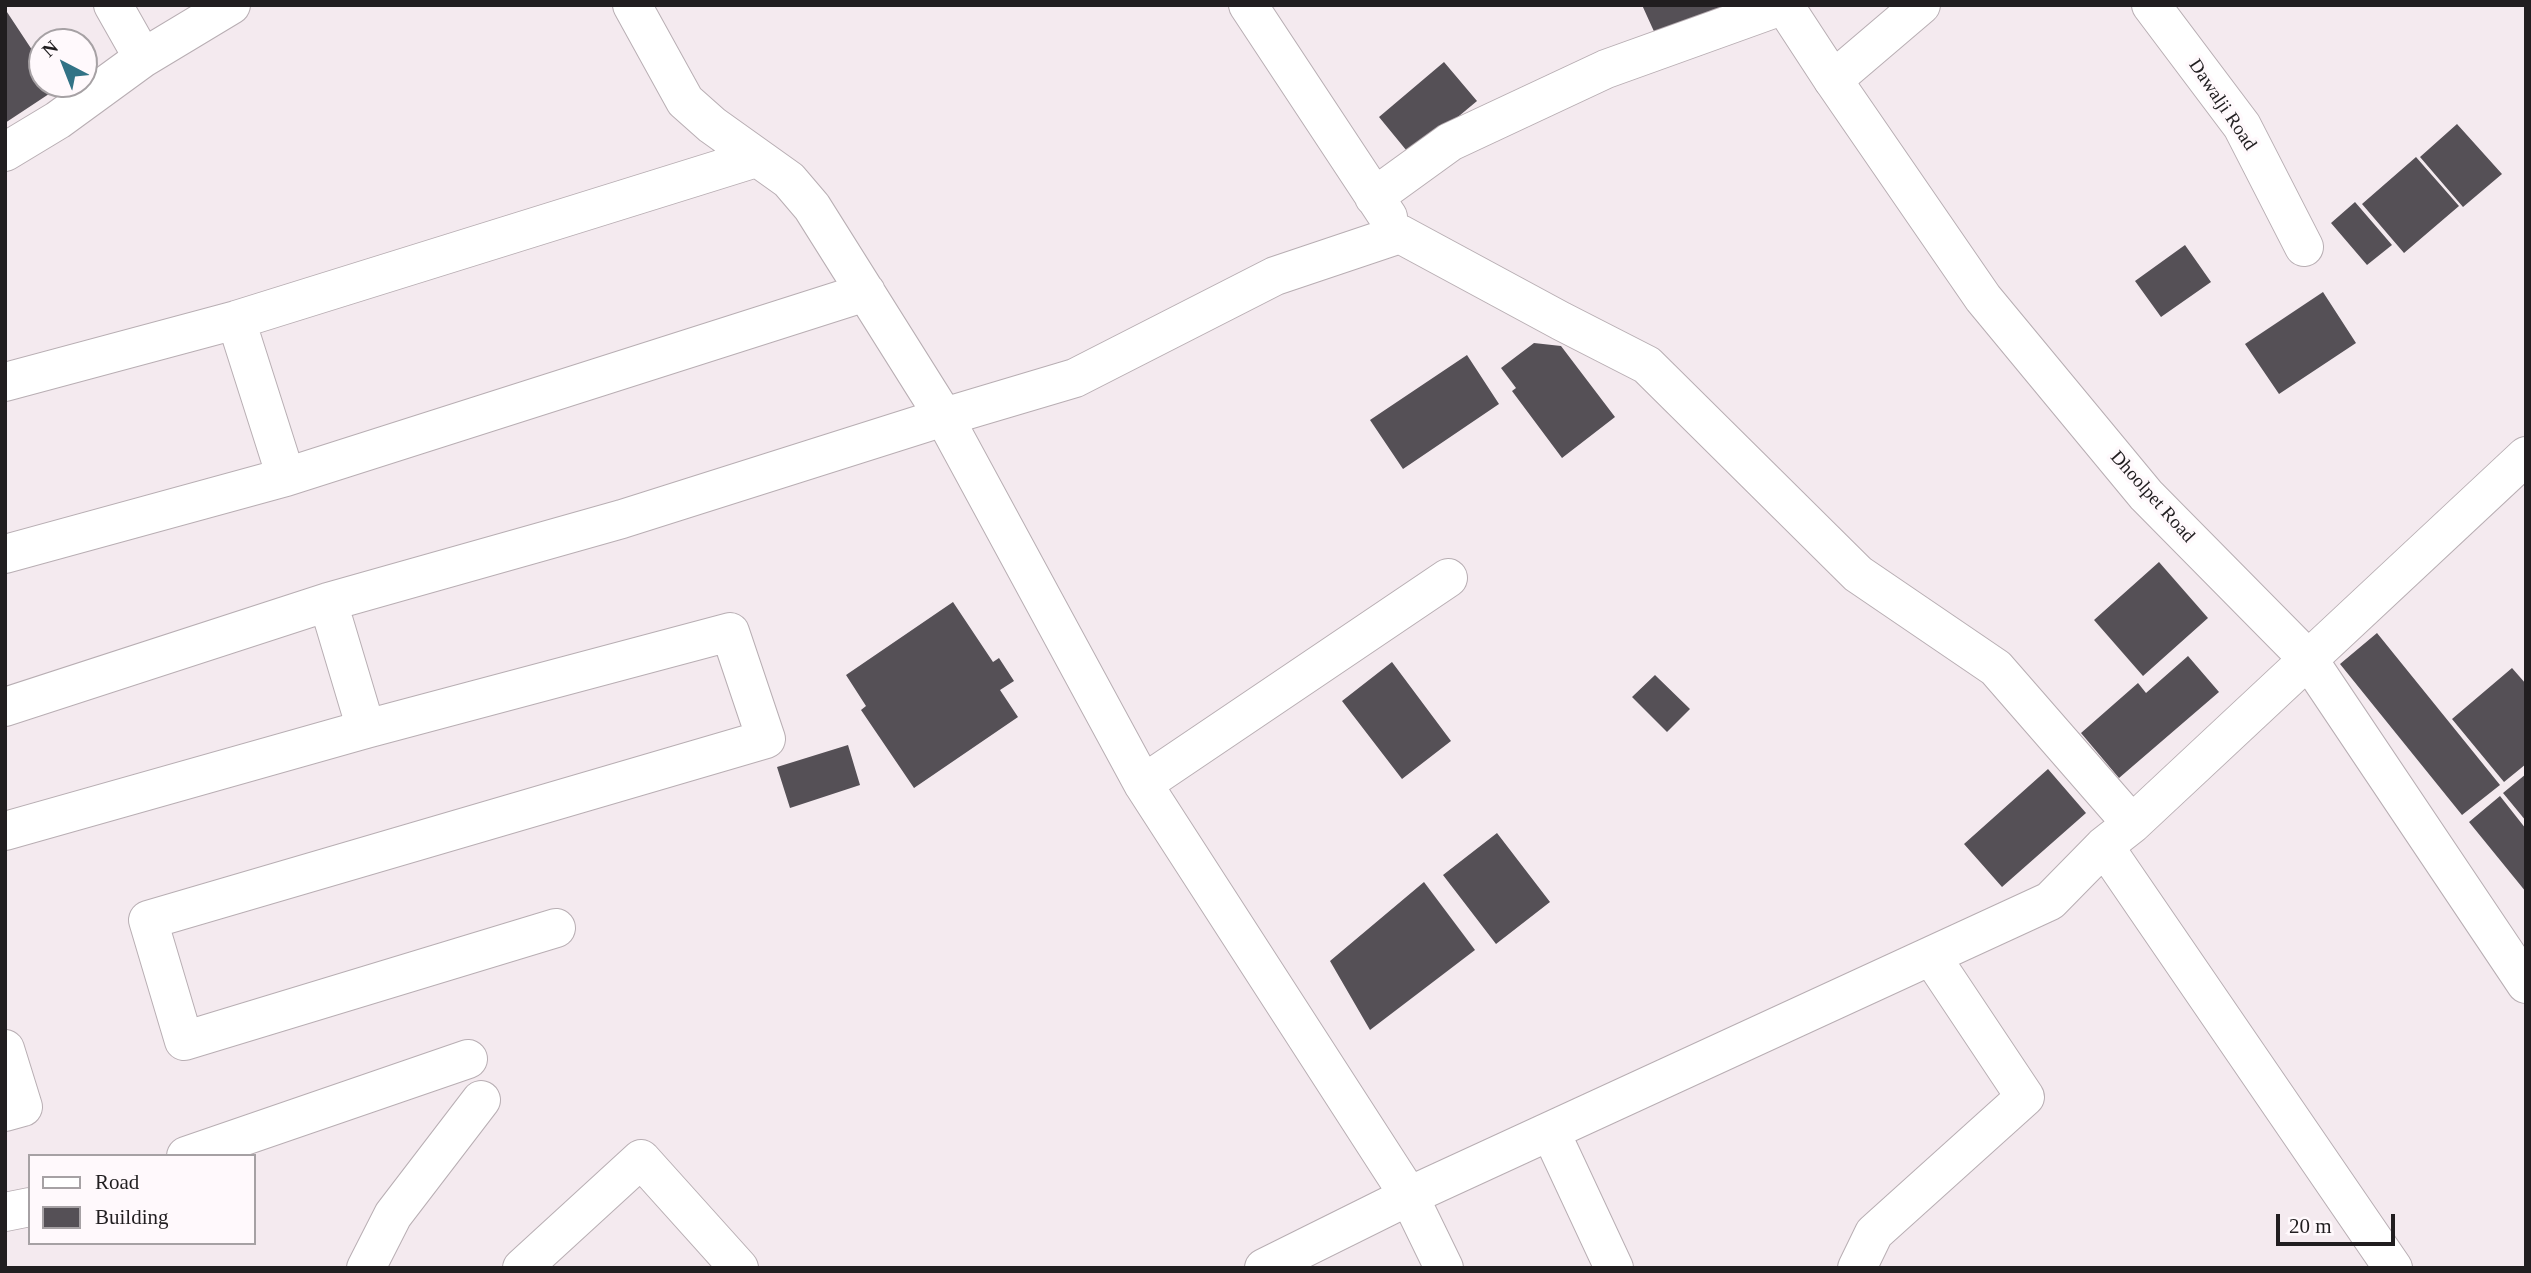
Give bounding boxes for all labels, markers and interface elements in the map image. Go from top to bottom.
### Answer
north arrow [28,28,98,98]
text: N [38,36,62,61]
street label: Dawalji Road [2183,55,2261,155]
street label: Dhoolpet Road [2105,446,2199,548]
legend [28,1154,256,1245]
text: Road [95,1170,139,1194]
scale bar [2279,1200,2398,1244]
text: Building [95,1205,169,1229]
text: 20 m [2289,1214,2332,1238]

